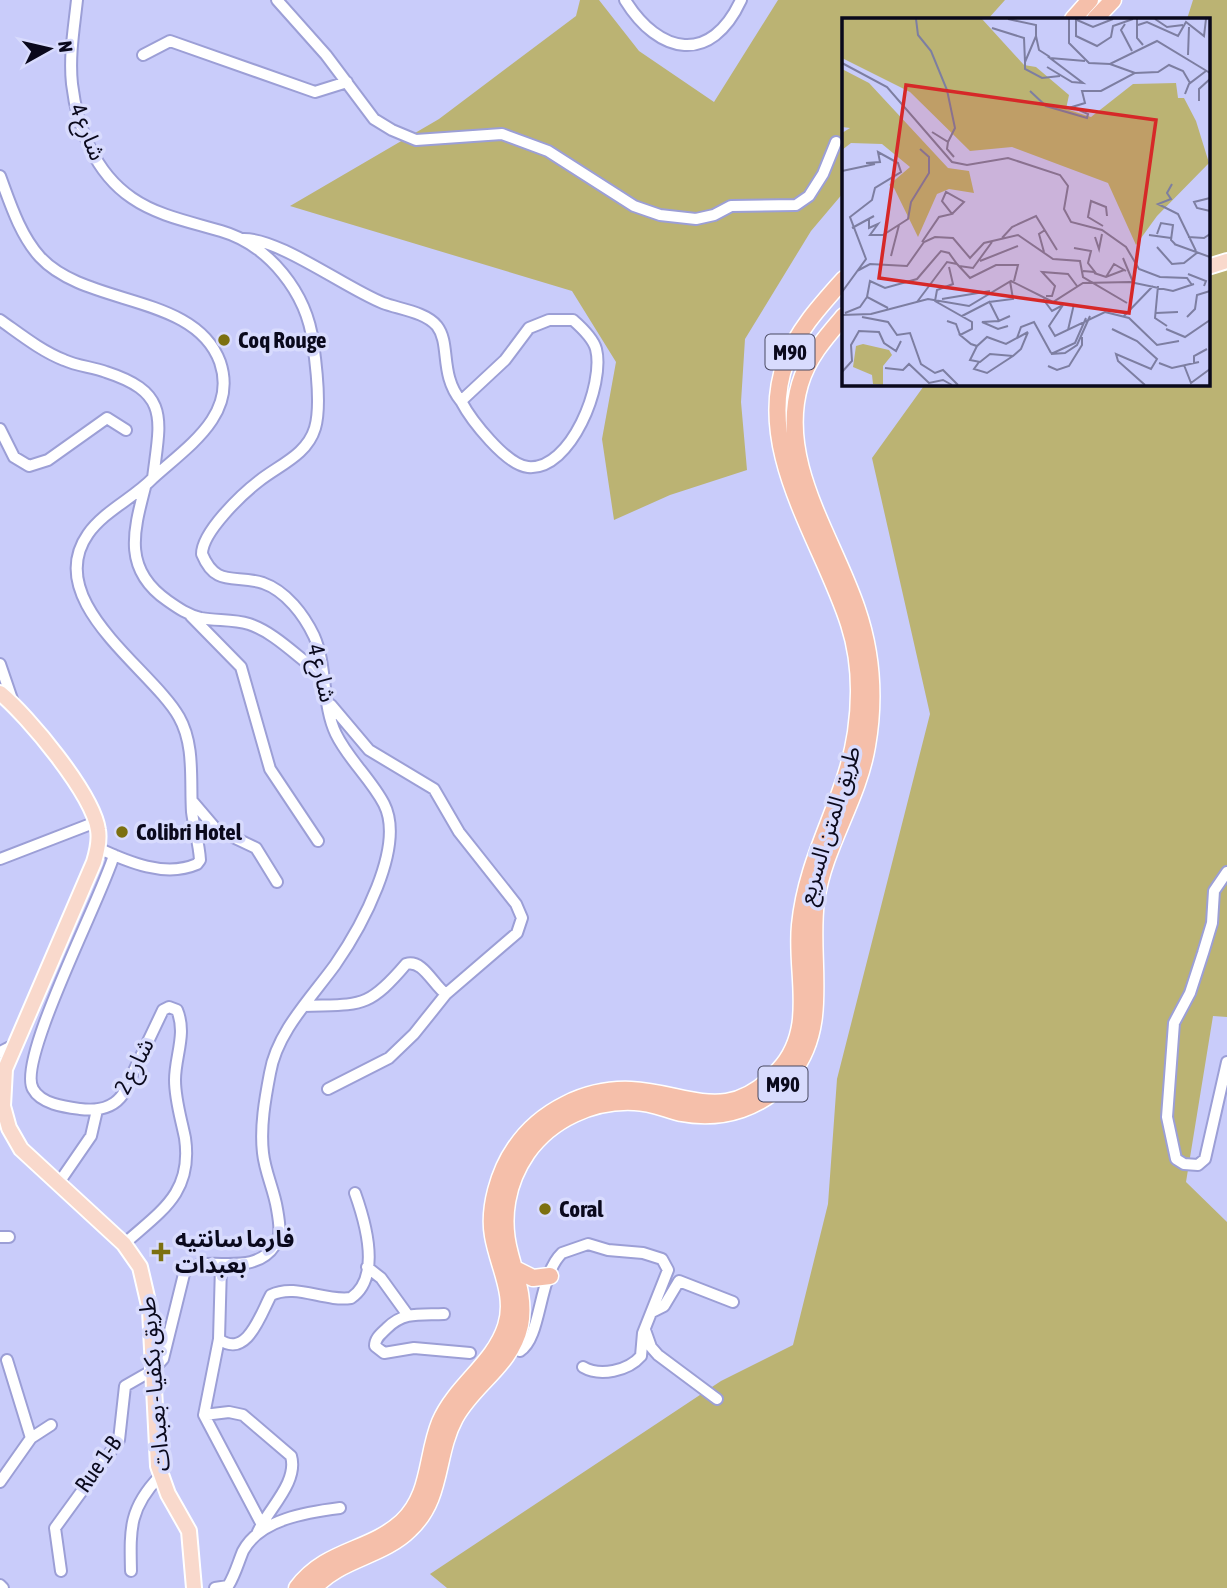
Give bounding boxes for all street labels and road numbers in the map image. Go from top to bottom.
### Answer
street label: شارع 4 [61,100,111,166]
road number: M90 [766,334,814,370]
street label: شارع 4 [299,641,341,705]
street label: طريق المتن السريع [793,743,869,909]
street label: شارع 2 [109,1034,162,1100]
road number: M90 [758,1066,808,1102]
street label: طريق بكفيا - بعبدات [133,1295,176,1473]
street label: Rue 1-B [69,1431,127,1497]

